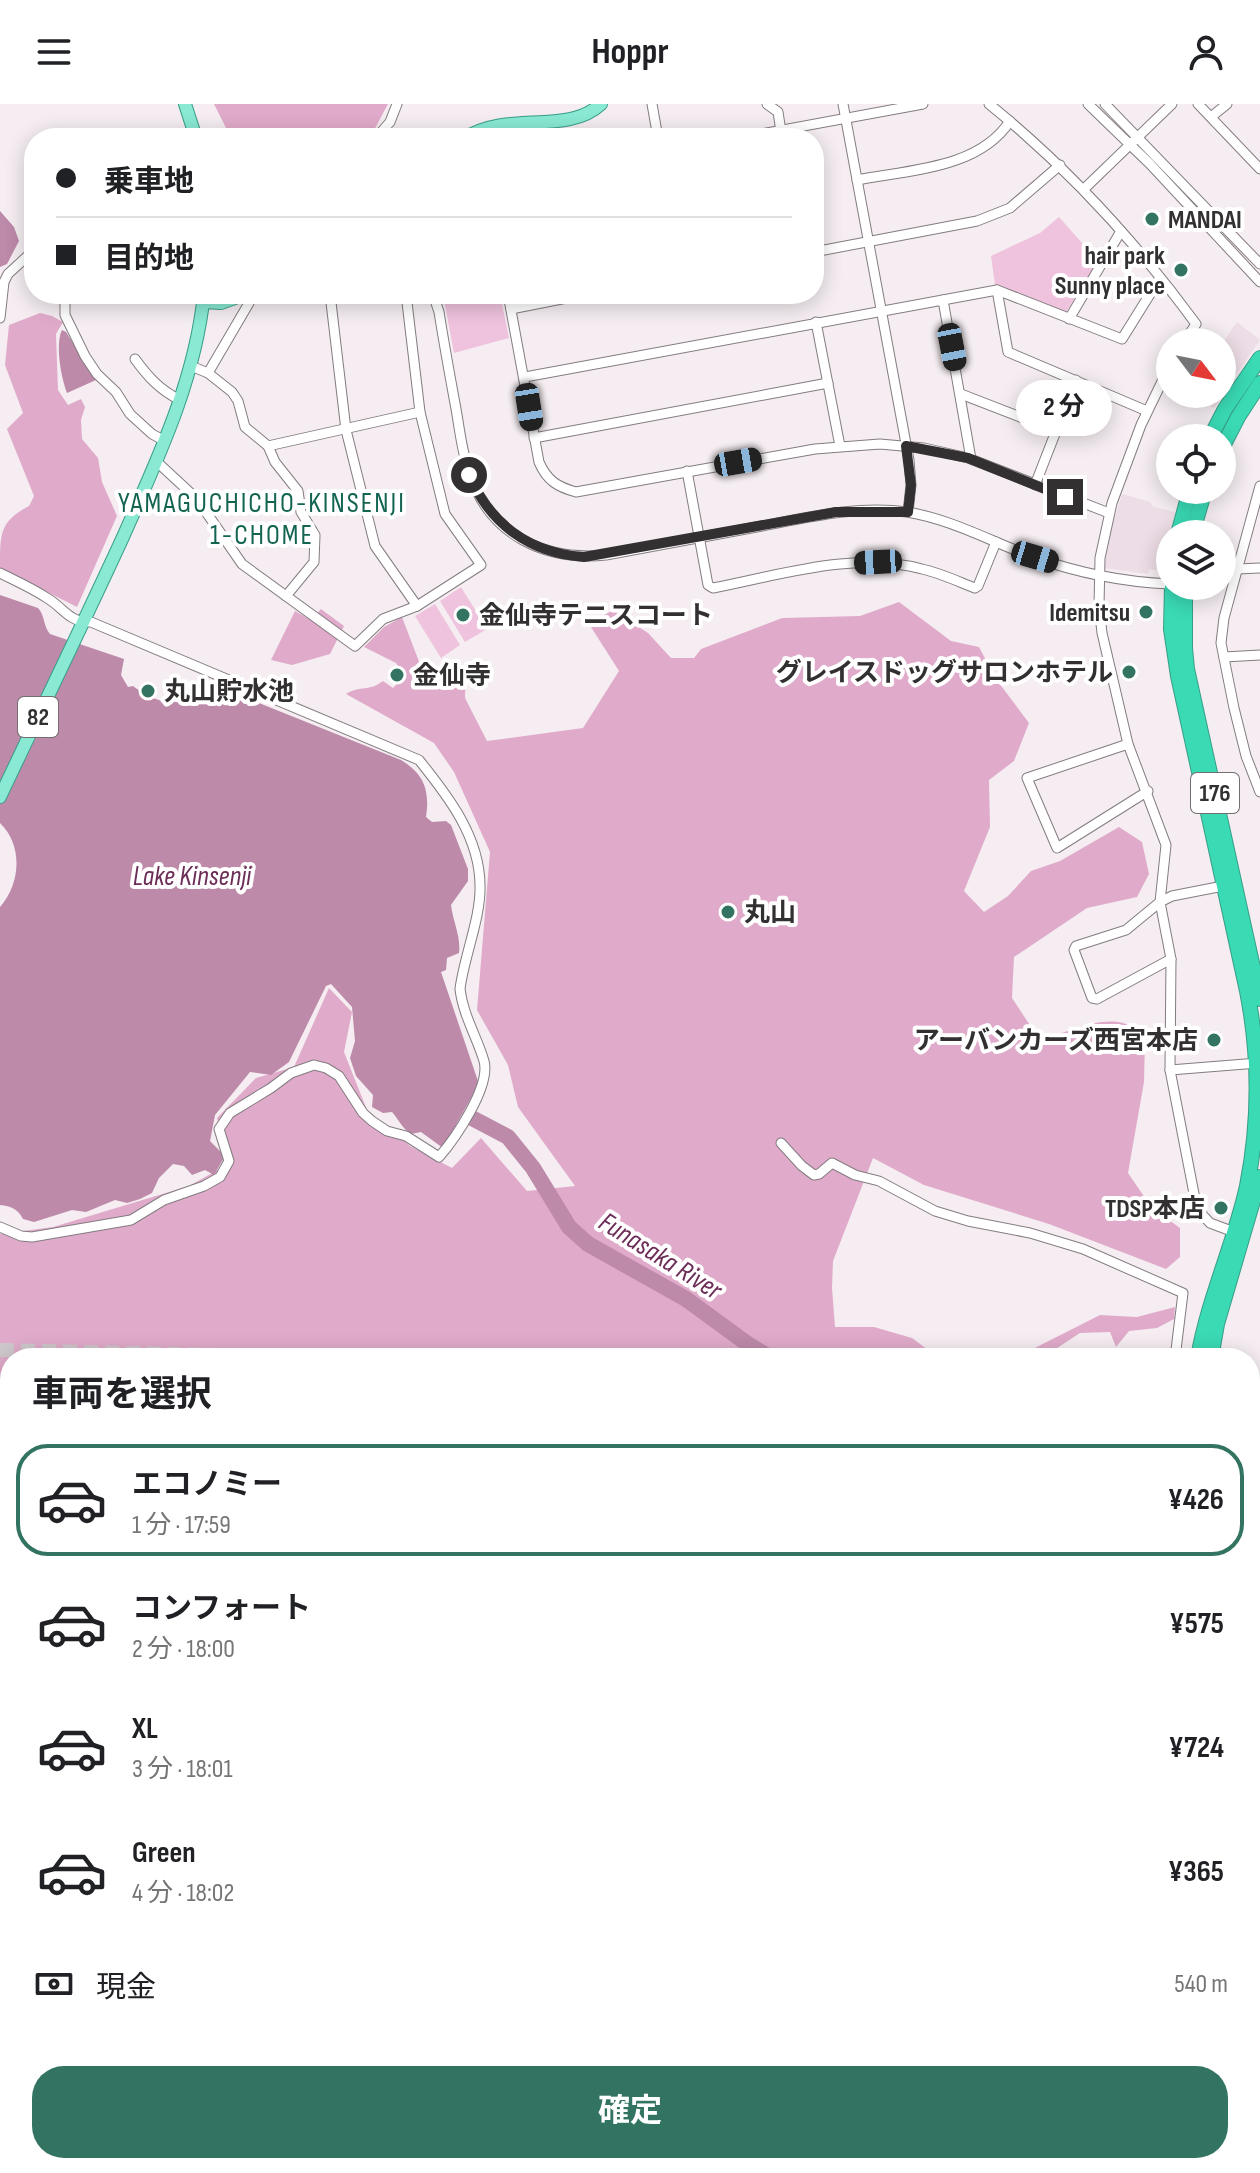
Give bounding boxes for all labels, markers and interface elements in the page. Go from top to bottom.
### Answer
icon: menu [32,30,76,74]
icon: person [1184,30,1228,74]
text: Hoppr [591,31,669,74]
text: 乗車地 [104,164,194,200]
place label: MANDAI [1168,205,1242,236]
marker: MANDAI [1143,210,1161,228]
text: 目的地 [104,241,194,277]
place label: hair park Sunny place [1055,241,1165,302]
marker: hair park Sunny place [1172,261,1190,279]
car [936,321,968,373]
north arrow [1156,328,1236,408]
map controls [1156,328,1236,600]
car [513,381,545,433]
callout: 2 分 [1017,381,1113,437]
text: 2 分 [1043,392,1085,423]
button: locate [1156,424,1236,504]
car [712,446,764,478]
route start [451,457,487,493]
route end [1047,479,1083,515]
district label: YAMAGUCHICHO-KINSENJI 1-CHOME [118,487,406,552]
button: layers [1156,520,1236,600]
car [1009,539,1061,575]
car [853,549,903,575]
place label: Idemitsu [1049,598,1130,629]
place label: 金仙寺テニスコート [479,601,713,632]
marker: Idemitsu [1137,603,1155,621]
marker: 金仙寺テニスコート [454,606,472,624]
place label: グレイスドッグサロンホテル [776,658,1113,689]
place label: 金仙寺 [413,661,491,692]
marker: グレイスドッグサロンホテル [1120,663,1138,681]
marker: 金仙寺 [388,666,406,684]
place label: 丸山貯水池 [164,677,294,708]
marker: 丸山貯水池 [139,682,157,700]
road number: 82 [18,697,58,737]
road number: 176 [1191,773,1239,813]
water label: Lake Kinsenji [133,860,252,893]
place label: 丸山 [744,898,796,929]
marker: 丸山 [719,903,737,921]
place label: アーバンカーズ西宮本店 [914,1026,1198,1057]
marker: アーバンカーズ西宮本店 [1205,1031,1223,1049]
place label: TDSP本店 [1105,1194,1205,1225]
marker: TDSP本店 [1212,1199,1230,1217]
water label: Funasaka River [593,1206,729,1308]
text: 車両を選択 [32,1374,212,1417]
icon: car [36,1464,108,1536]
text: エコノミー [132,1467,282,1503]
text: ¥426 [1168,1482,1224,1518]
text: 1 分 · 17:59 [132,1510,231,1541]
icon: car [36,1588,108,1660]
text: コンフォート [132,1591,311,1627]
text: ¥575 [1169,1606,1224,1642]
text: 2 分 · 18:00 [132,1634,235,1665]
text: XL [132,1711,158,1747]
icon: car [36,1712,108,1784]
text: ¥724 [1168,1730,1224,1766]
text: 3 分 · 18:01 [132,1754,233,1785]
text: Green [132,1835,196,1871]
icon: car [36,1836,108,1908]
text: ¥365 [1168,1854,1224,1890]
text: 4 分 · 18:02 [132,1878,234,1909]
icon: cash [32,1962,76,2006]
text: 540 m [1174,1969,1228,2000]
text: 現金 [96,1970,156,2006]
button: 確定 [32,2066,1228,2158]

